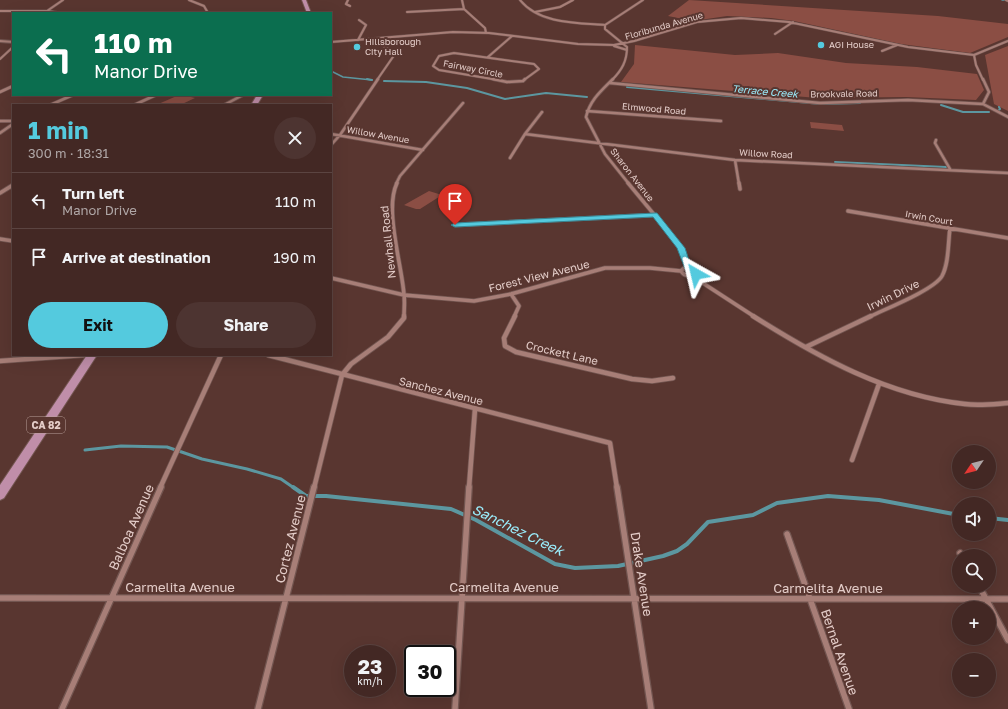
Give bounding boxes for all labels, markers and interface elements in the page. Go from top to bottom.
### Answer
street label: Floribunda Avenue [624,9,704,42]
text: 110 m [94,26,173,59]
icon: left [28,28,80,80]
place label: Hillsborough City Hall [365,36,421,57]
place label: AGI House [829,39,874,50]
marker: AGI House [816,40,826,50]
marker: Hillsborough City Hall [352,42,362,52]
street label: Fairway Circle [442,57,504,80]
text: Manor Drive [94,60,198,82]
water label: Terrace Creek [732,82,800,100]
street label: Brookvale Road [810,87,878,100]
street label: Elmwood Road [622,100,686,117]
text: 1 min [28,115,88,144]
button: close [274,117,316,159]
street label: Willow Avenue [346,124,410,145]
text: 300 m · 18:31 [28,145,109,161]
street label: Sharon Avenue [608,146,657,204]
street label: Willow Road [739,147,793,160]
text: Turn left [62,184,124,202]
pin [438,184,472,225]
icon: left [28,190,50,212]
icon: arrive [444,190,466,212]
text: 110 m [275,192,316,210]
text: Manor Drive [62,202,137,218]
street label: Newhall Road [377,205,398,279]
street label: Irwin Court [904,208,954,227]
icon: arrive [28,246,50,268]
text: Arrive at destination [62,248,211,266]
text: 190 m [273,248,316,266]
position arrow [675,253,717,295]
street label: Forest View Avenue [487,257,591,294]
street label: Irwin Drive [864,276,921,313]
button: Exit [28,302,168,348]
button: Share [176,302,316,348]
street label: Crockett Lane [525,338,600,367]
street label: Sanchez Avenue [398,374,485,407]
road number: CA 82 [27,417,65,433]
north arrow [952,445,996,489]
map controls [952,445,996,697]
street label: Balboa Avenue [105,481,157,573]
street label: Cortez Avenue [271,493,309,585]
button: sound [952,497,996,541]
water label: Sanchez Creek [470,500,569,560]
street label: Drake Avenue [627,531,657,617]
button: search [952,549,996,593]
street label: Carmelita Avenue [125,579,235,595]
street label: Carmelita Avenue [449,579,559,595]
street label: Carmelita Avenue [773,580,883,596]
button: + [952,601,996,645]
street label: Bernal Avenue [818,607,862,697]
speed limit sign: 30 [404,645,456,697]
button: − [952,653,996,697]
text: 23 [358,654,382,678]
text: km/h [357,675,383,687]

